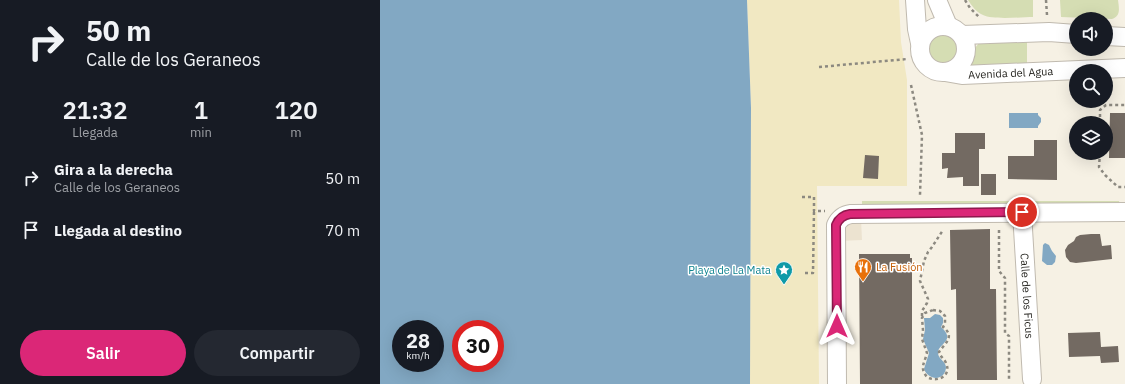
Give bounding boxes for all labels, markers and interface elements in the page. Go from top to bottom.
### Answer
text: 50 m [86,12,151,49]
map controls [1069,12,1113,160]
button: sound [1069,12,1113,56]
icon: right [20,16,72,68]
text: Calle de los Geraneos [86,48,261,71]
street label: Avenida del Agua [968,64,1054,82]
button: search [1069,64,1113,108]
text: 21:32 [62,94,128,126]
text: 1 [194,94,208,126]
text: 120 [274,94,318,126]
button: layers [1069,116,1113,160]
text: Llegada [72,124,118,141]
text: min [190,124,212,141]
text: m [290,124,302,141]
text: Gira a la derecha [54,160,173,179]
icon: right [20,167,42,189]
text: 50 m [325,169,360,188]
text: Calle de los Geraneos [54,179,180,196]
pin [1005,195,1039,229]
icon: arrive [1011,201,1033,223]
icon: arrive [20,219,42,241]
text: Llegada al destino [54,221,182,240]
text: 70 m [325,221,360,240]
street label: Calle de los Ficus [1017,253,1037,339]
restaurant icon: La Fusión [853,257,873,282]
place icon: Playa de La Mata [774,260,794,285]
place label: La Fusión [876,260,923,274]
place label: Playa de La Mata [688,263,771,277]
position arrow [816,305,858,347]
speed limit sign: 30 [452,320,504,372]
text: 28 [406,327,430,354]
button: Salir [20,330,186,376]
button: Compartir [194,330,360,376]
text: km/h [406,349,430,362]

